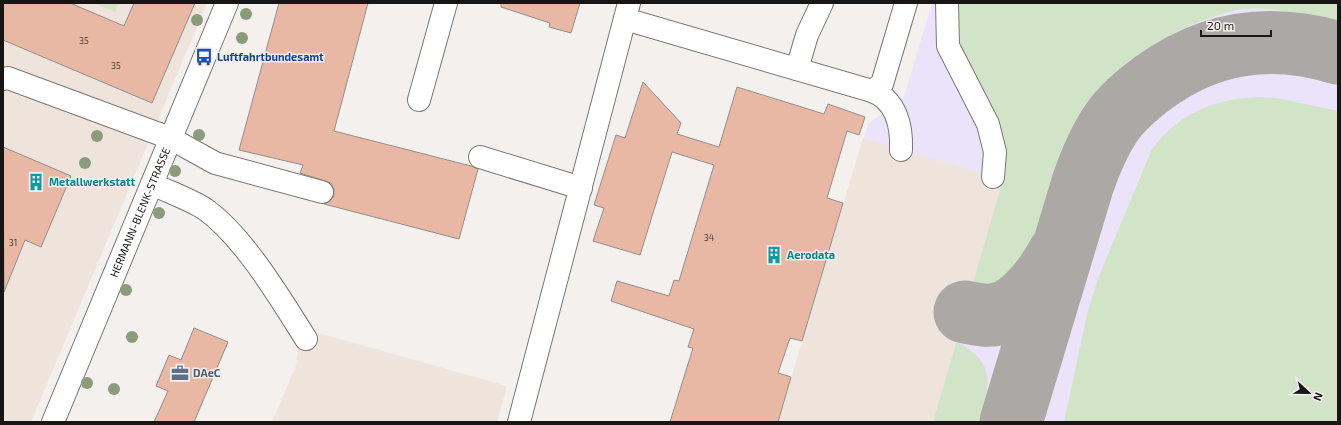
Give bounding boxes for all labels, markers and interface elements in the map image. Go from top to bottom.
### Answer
scale bar [1201,12,1271,38]
text: 20 m [1207,18,1234,32]
house number: 35 [79,35,89,46]
bus stop icon: Luftfahrtbundesamt [194,47,214,67]
place label: Luftfahrtbundesamt [217,50,324,63]
house number: 35 [111,60,121,71]
street label: HERMANN-BLENK-STRASSE [107,145,172,279]
building icon: Metallwerkstatt [26,172,46,192]
place label: Metallwerkstatt [49,175,136,188]
house number: 34 [704,232,715,243]
house number: 31 [9,237,17,248]
building icon: Aerodata [764,245,784,265]
place label: Aerodata [787,248,835,261]
office icon: DAeC [170,363,190,383]
place label: DAeC [193,366,221,379]
north arrow [1289,373,1329,413]
text: N [1311,391,1326,403]

